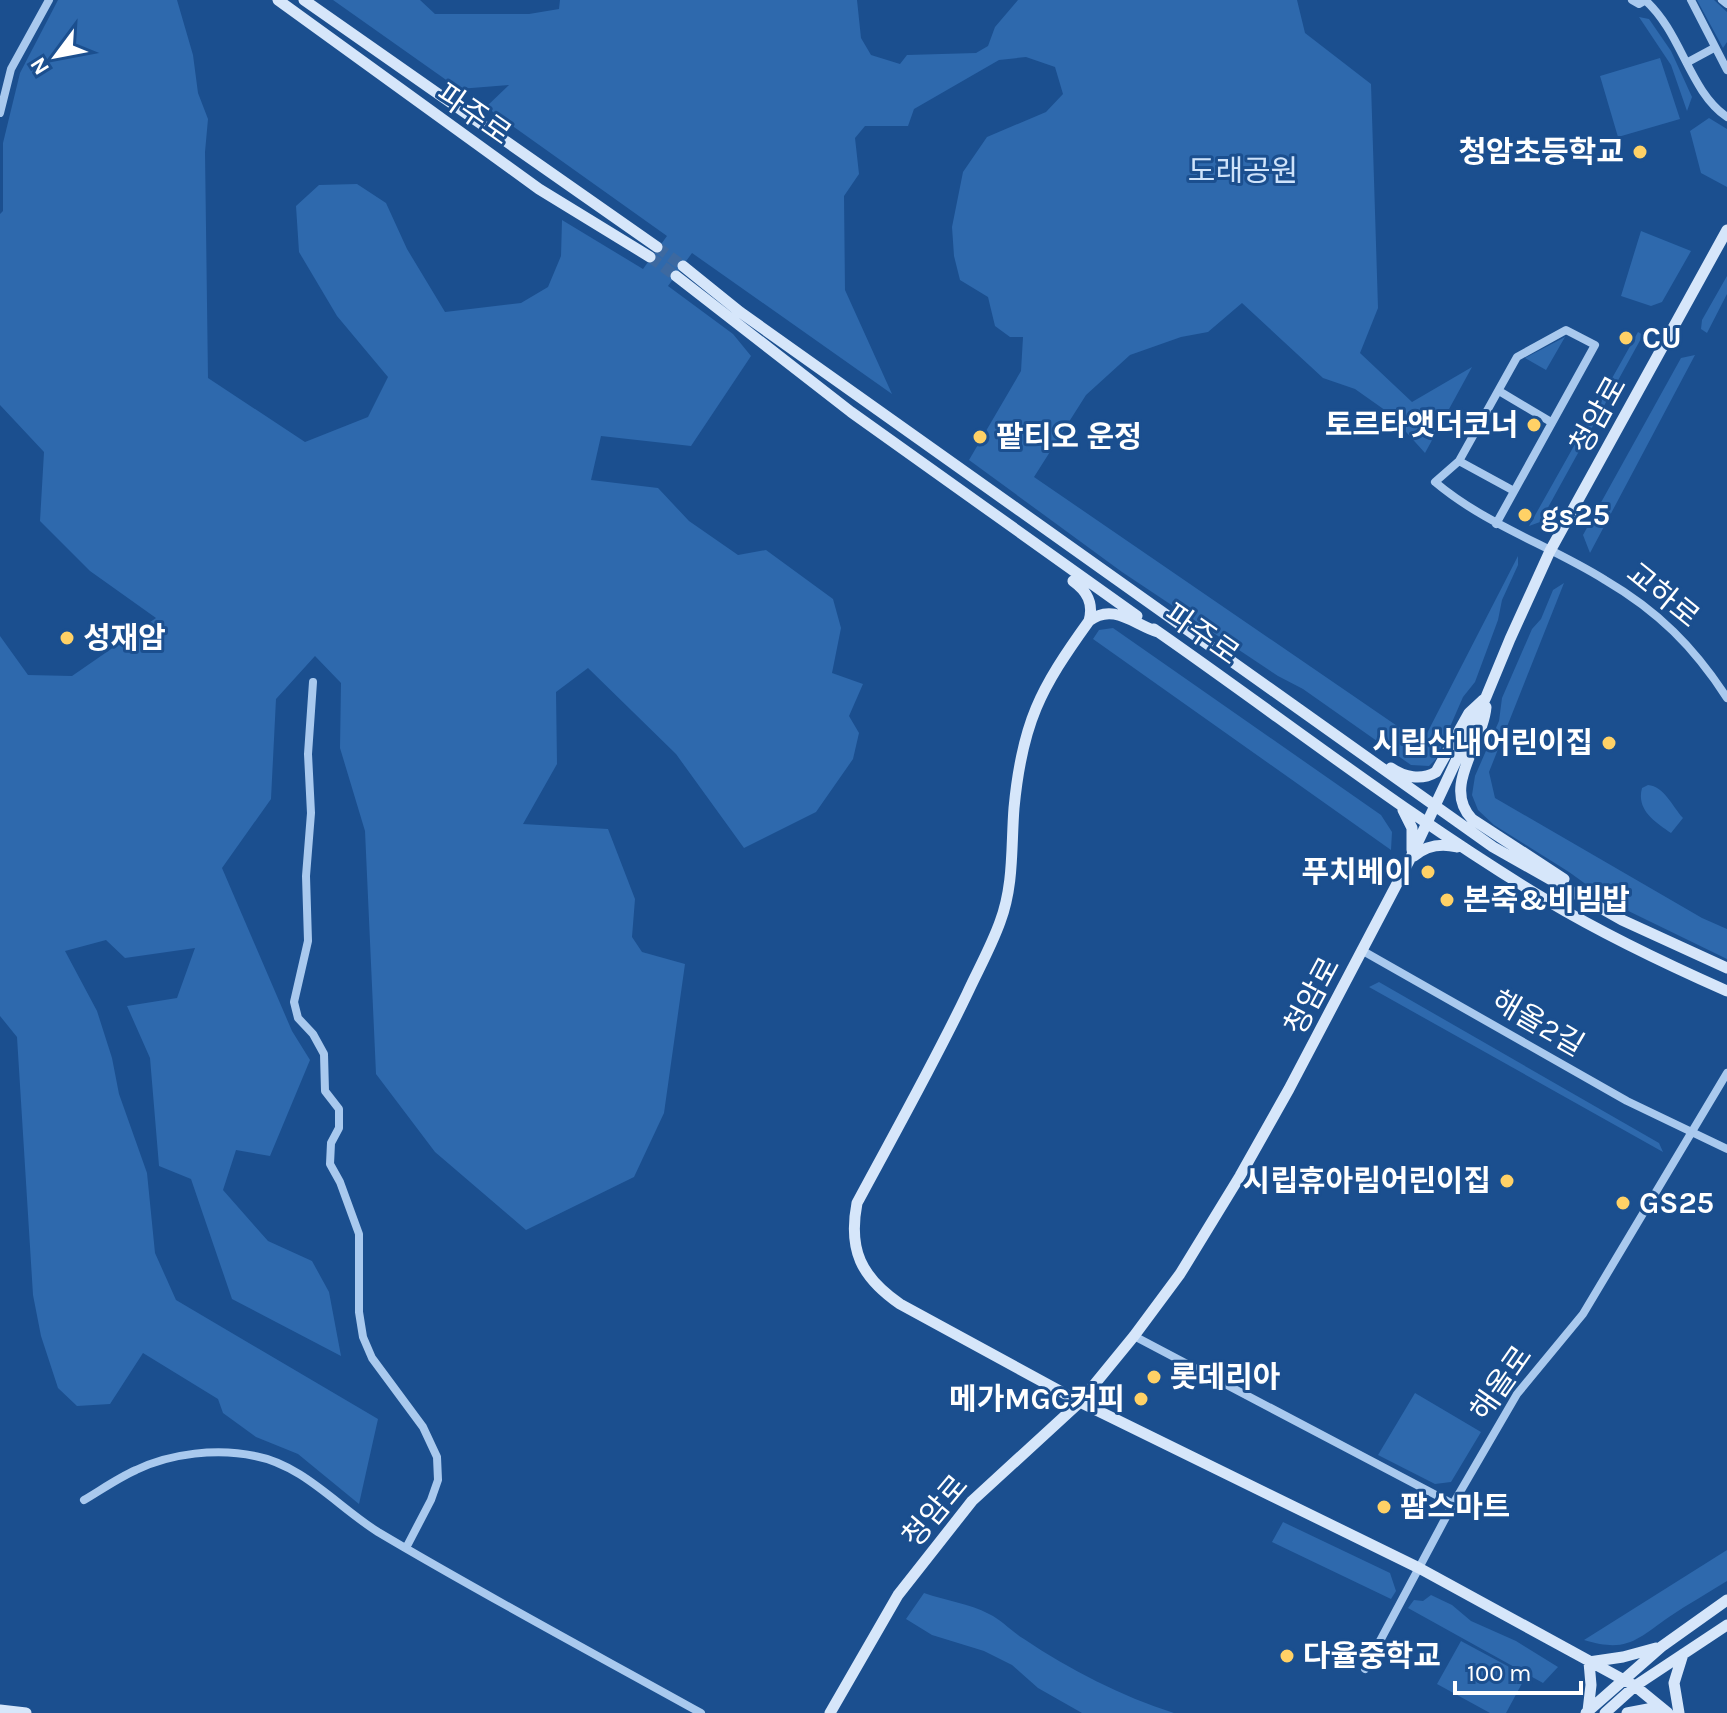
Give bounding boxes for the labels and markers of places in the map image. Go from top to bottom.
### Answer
place label: 청암초등학교 [1458,134,1624,170]
marker: 청암초등학교 [1631,143,1649,161]
place label: CU [1642,320,1682,356]
marker: CU [1617,329,1635,347]
place label: 토르타앳더코너 [1325,407,1518,443]
marker: 토르타앳더코너 [1525,416,1543,434]
place label: 팥티오 운정 [996,419,1142,455]
marker: 팥티오 운정 [971,428,989,446]
place label: gs25 [1541,497,1610,533]
marker: gs25 [1516,506,1534,524]
place label: 성재암 [83,620,166,656]
marker: 성재암 [58,629,76,647]
place label: 시립산내어린이집 [1372,725,1593,761]
marker: 시립산내어린이집 [1600,734,1618,752]
place label: 푸치베이 [1302,854,1412,890]
marker: 푸치베이 [1419,863,1437,881]
place label: 본죽&비빔밥 [1463,882,1630,918]
marker: 본죽&비빔밥 [1438,891,1456,909]
place label: 시립휴아림어린이집 [1243,1163,1491,1199]
marker: 시립휴아림어린이집 [1498,1172,1516,1190]
place label: GS25 [1639,1185,1714,1221]
marker: GS25 [1614,1194,1632,1212]
place label: 롯데리아 [1170,1359,1280,1395]
marker: 롯데리아 [1145,1368,1163,1386]
place label: 메가MGC커피 [949,1381,1125,1417]
marker: 메가MGC커피 [1132,1390,1150,1408]
place label: 팜스마트 [1400,1489,1510,1525]
marker: 팜스마트 [1375,1498,1393,1516]
place label: 다율중학교 [1303,1638,1441,1674]
marker: 다율중학교 [1278,1647,1296,1665]

